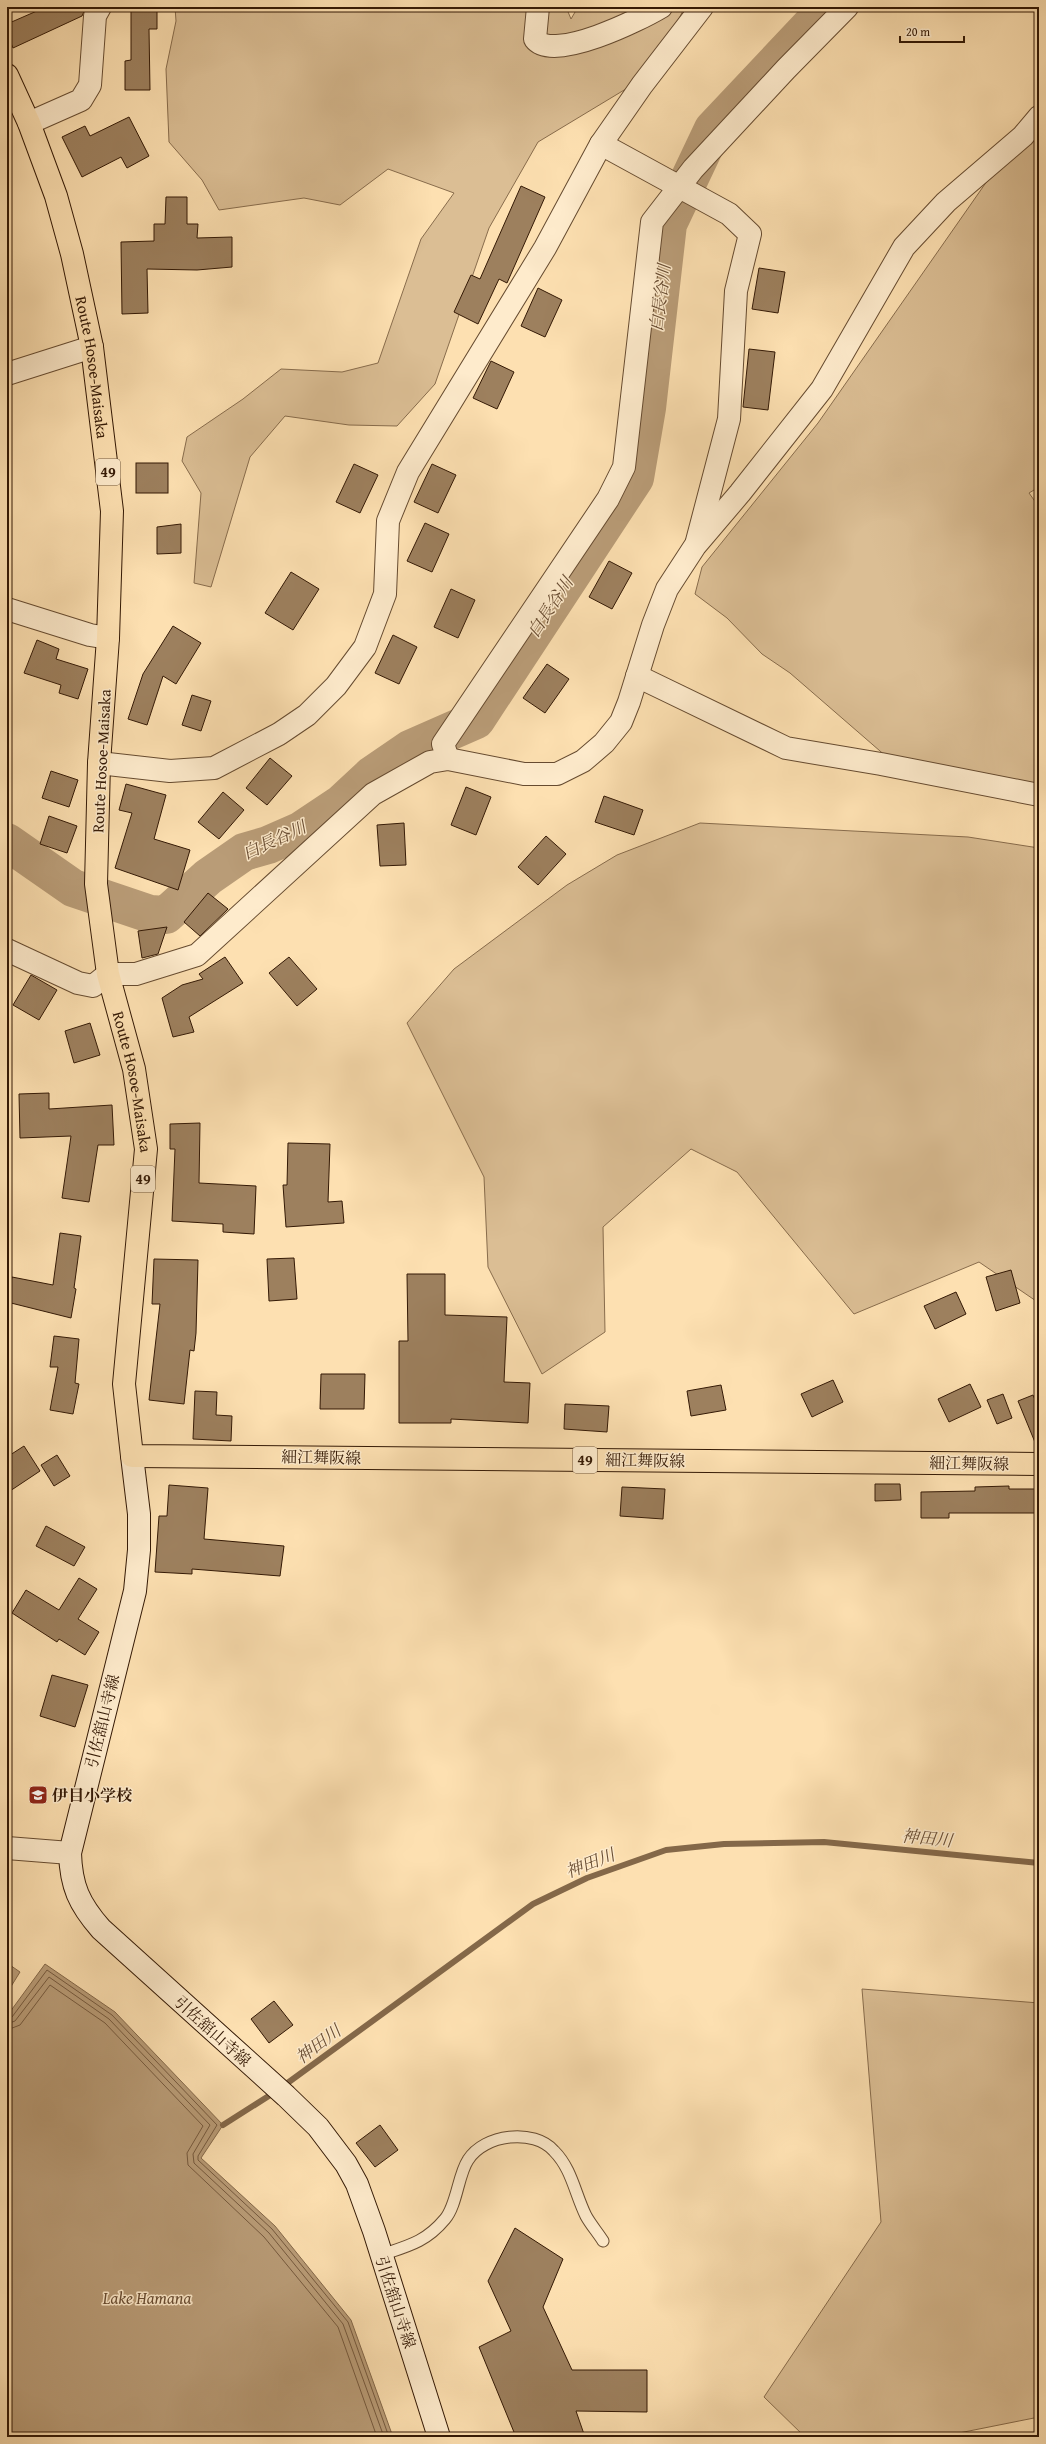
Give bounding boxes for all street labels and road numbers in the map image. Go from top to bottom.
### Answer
street label: Route Hosoe-Maisaka [69,294,115,440]
road number: 49 [96,459,120,485]
street label: Route Hosoe-Maisaka [85,688,117,833]
street label: Route Hosoe-Maisaka [107,1008,158,1154]
road number: 49 [131,1166,155,1192]
street label: 細江舞阪線 [281,1444,361,1470]
road number: 49 [573,1447,597,1473]
street label: 細江舞阪線 [605,1447,685,1473]
street label: 細江舞阪線 [929,1450,1009,1476]
street label: 引佐舘山寺線 [79,1672,125,1770]
street label: 引佐舘山寺線 [169,1990,257,2072]
street label: 引佐舘山寺線 [370,2253,422,2351]

